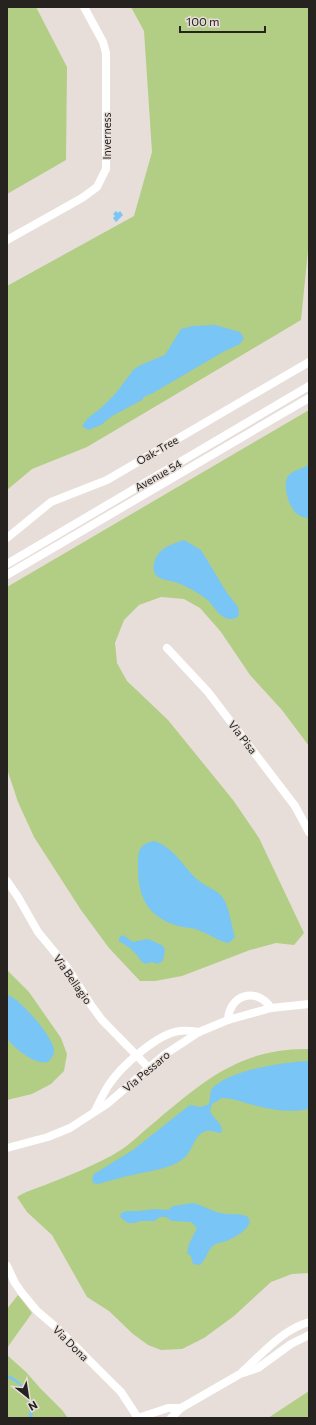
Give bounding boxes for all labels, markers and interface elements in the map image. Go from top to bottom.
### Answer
scale bar [180,8,265,34]
text: 100 m [186,14,220,28]
street label: Inverness [100,113,113,160]
street label: Oak-Tree [134,433,181,467]
street label: Avenue 54 [132,456,184,494]
street label: Via Pisa [226,718,260,756]
street label: Via Bellagio [51,952,95,1007]
street label: Via Pessaro [120,1047,172,1094]
street label: Via Dona [51,1323,91,1363]
north arrow [8,1377,48,1417]
text: N [26,1398,40,1414]

